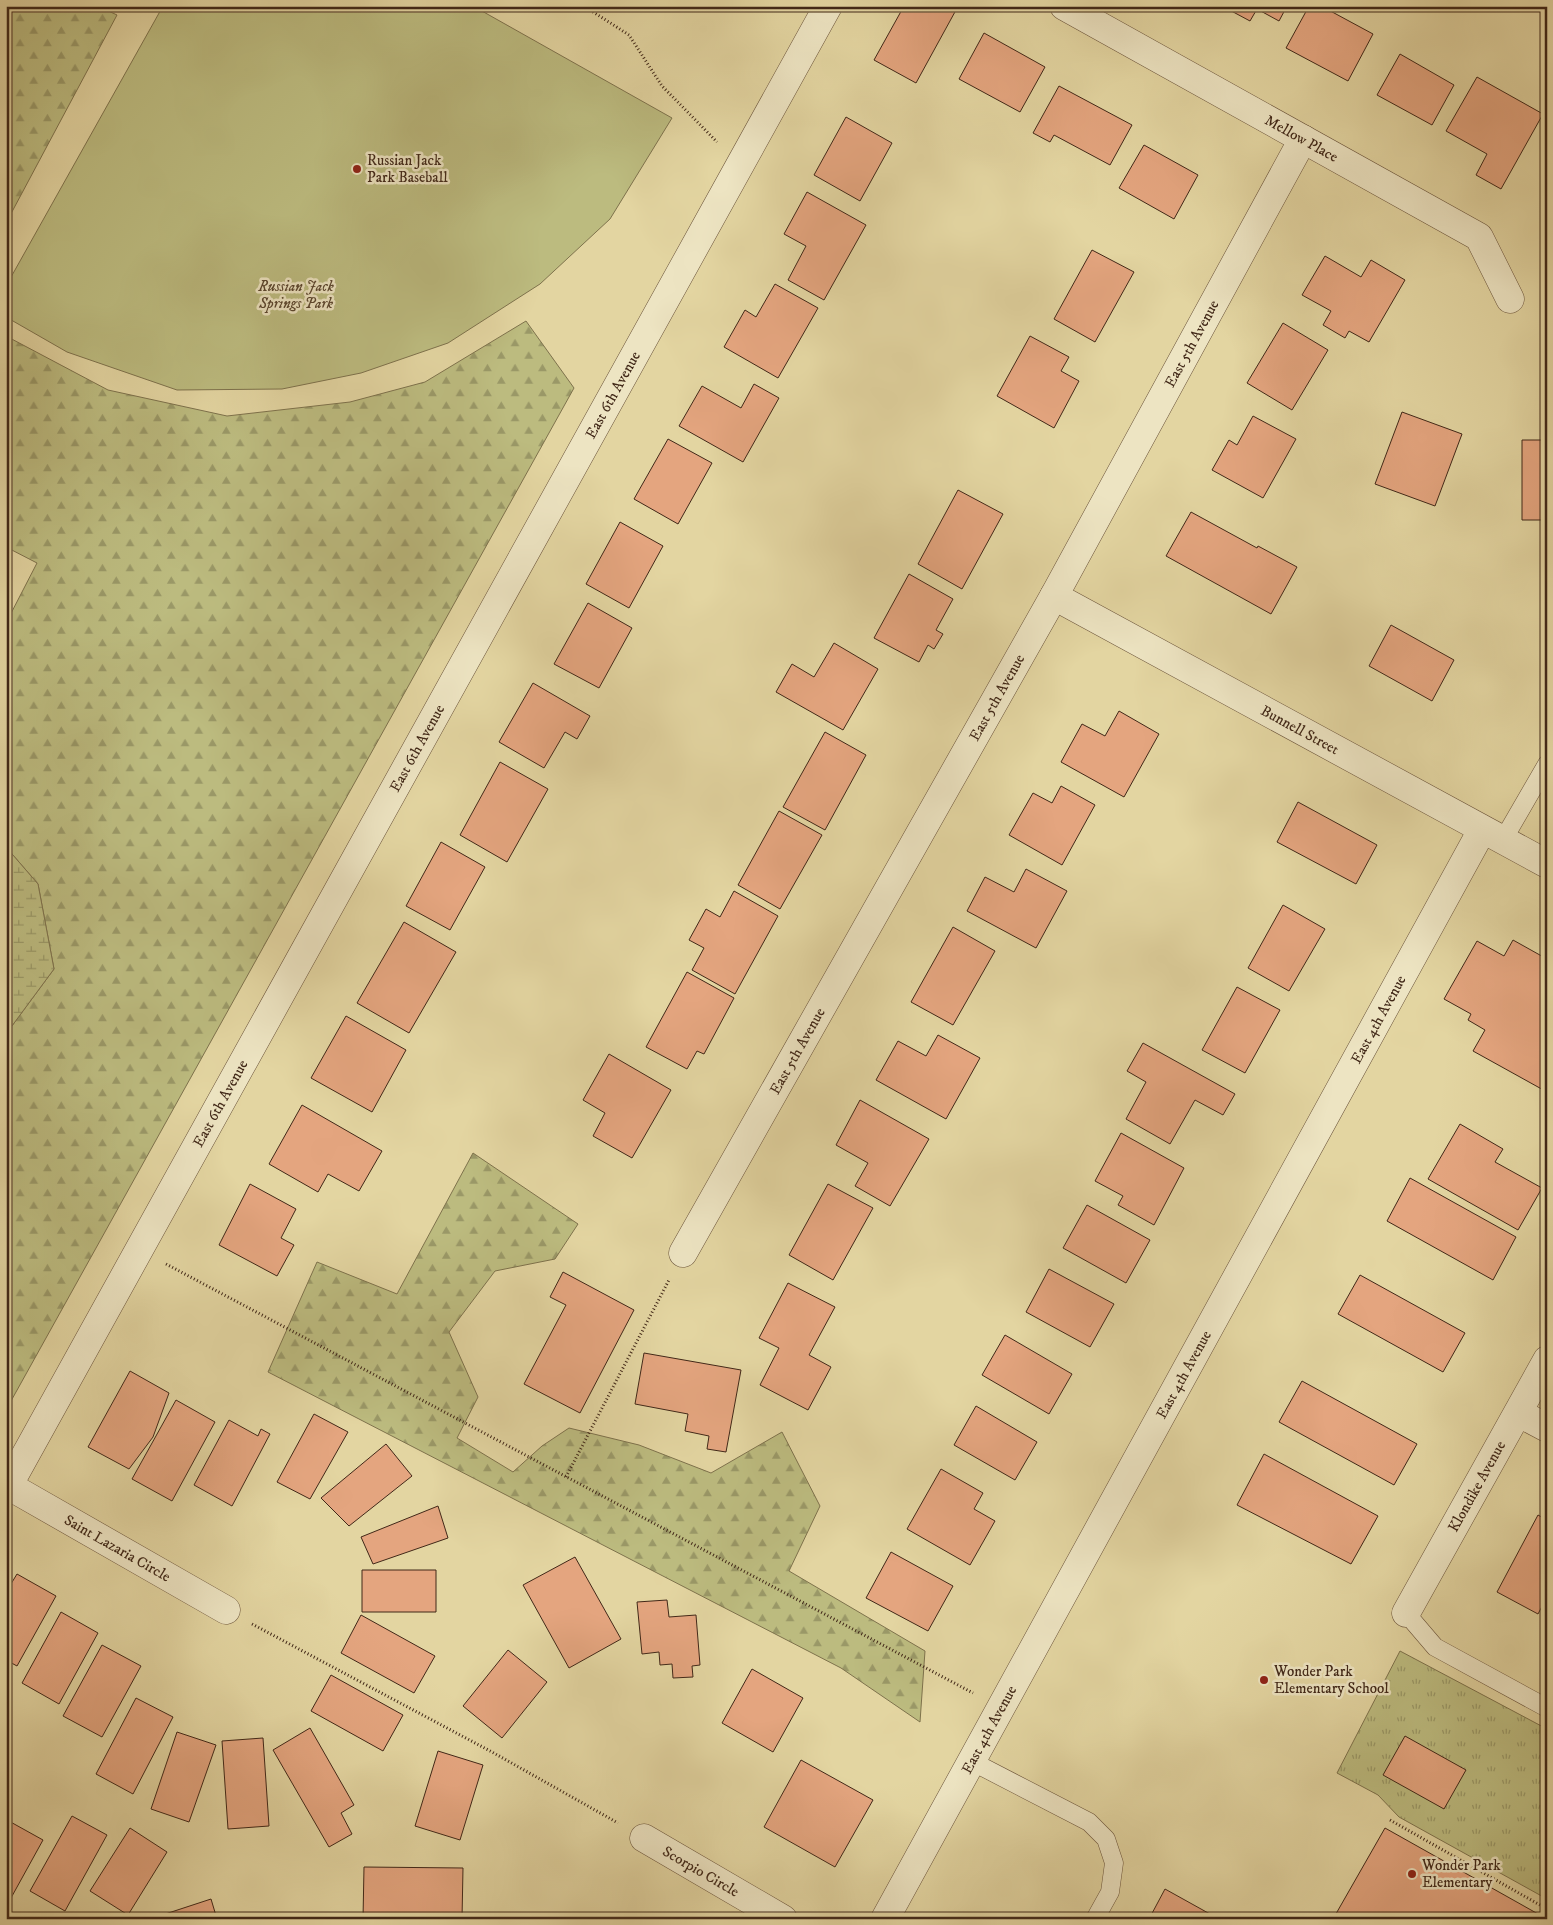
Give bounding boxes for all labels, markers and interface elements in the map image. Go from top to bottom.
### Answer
street label: Mellow Place [1262,110,1342,166]
place label: Russian Jack Park Baseball [367,151,448,187]
marker: Russian Jack Park Baseball [351,163,363,175]
park label: Russian Jack Springs Park [257,277,335,313]
street label: East 5th Avenue [1160,297,1223,391]
street label: East 6th Avenue [581,348,644,442]
street label: East 5th Avenue [965,651,1029,744]
street label: East 6th Avenue [385,701,449,795]
street label: Bunnell Street [1258,701,1343,759]
street label: East 4th Avenue [1346,972,1410,1067]
street label: East 5th Avenue [765,1004,829,1098]
street label: East 6th Avenue [188,1056,252,1150]
street label: East 4th Avenue [1152,1327,1215,1422]
street label: Klondike Avenue [1444,1437,1510,1535]
street label: Saint Lazaria Circle [61,1510,174,1586]
place label: Wonder Park Elementary School [1273,1662,1389,1698]
marker: Wonder Park Elementary School [1258,1674,1270,1686]
street label: East 4th Avenue [957,1682,1021,1777]
street label: Scorpio Circle [659,1841,743,1901]
place label: Wonder Park Elementary [1421,1856,1501,1892]
marker: Wonder Park Elementary [1406,1868,1418,1880]

